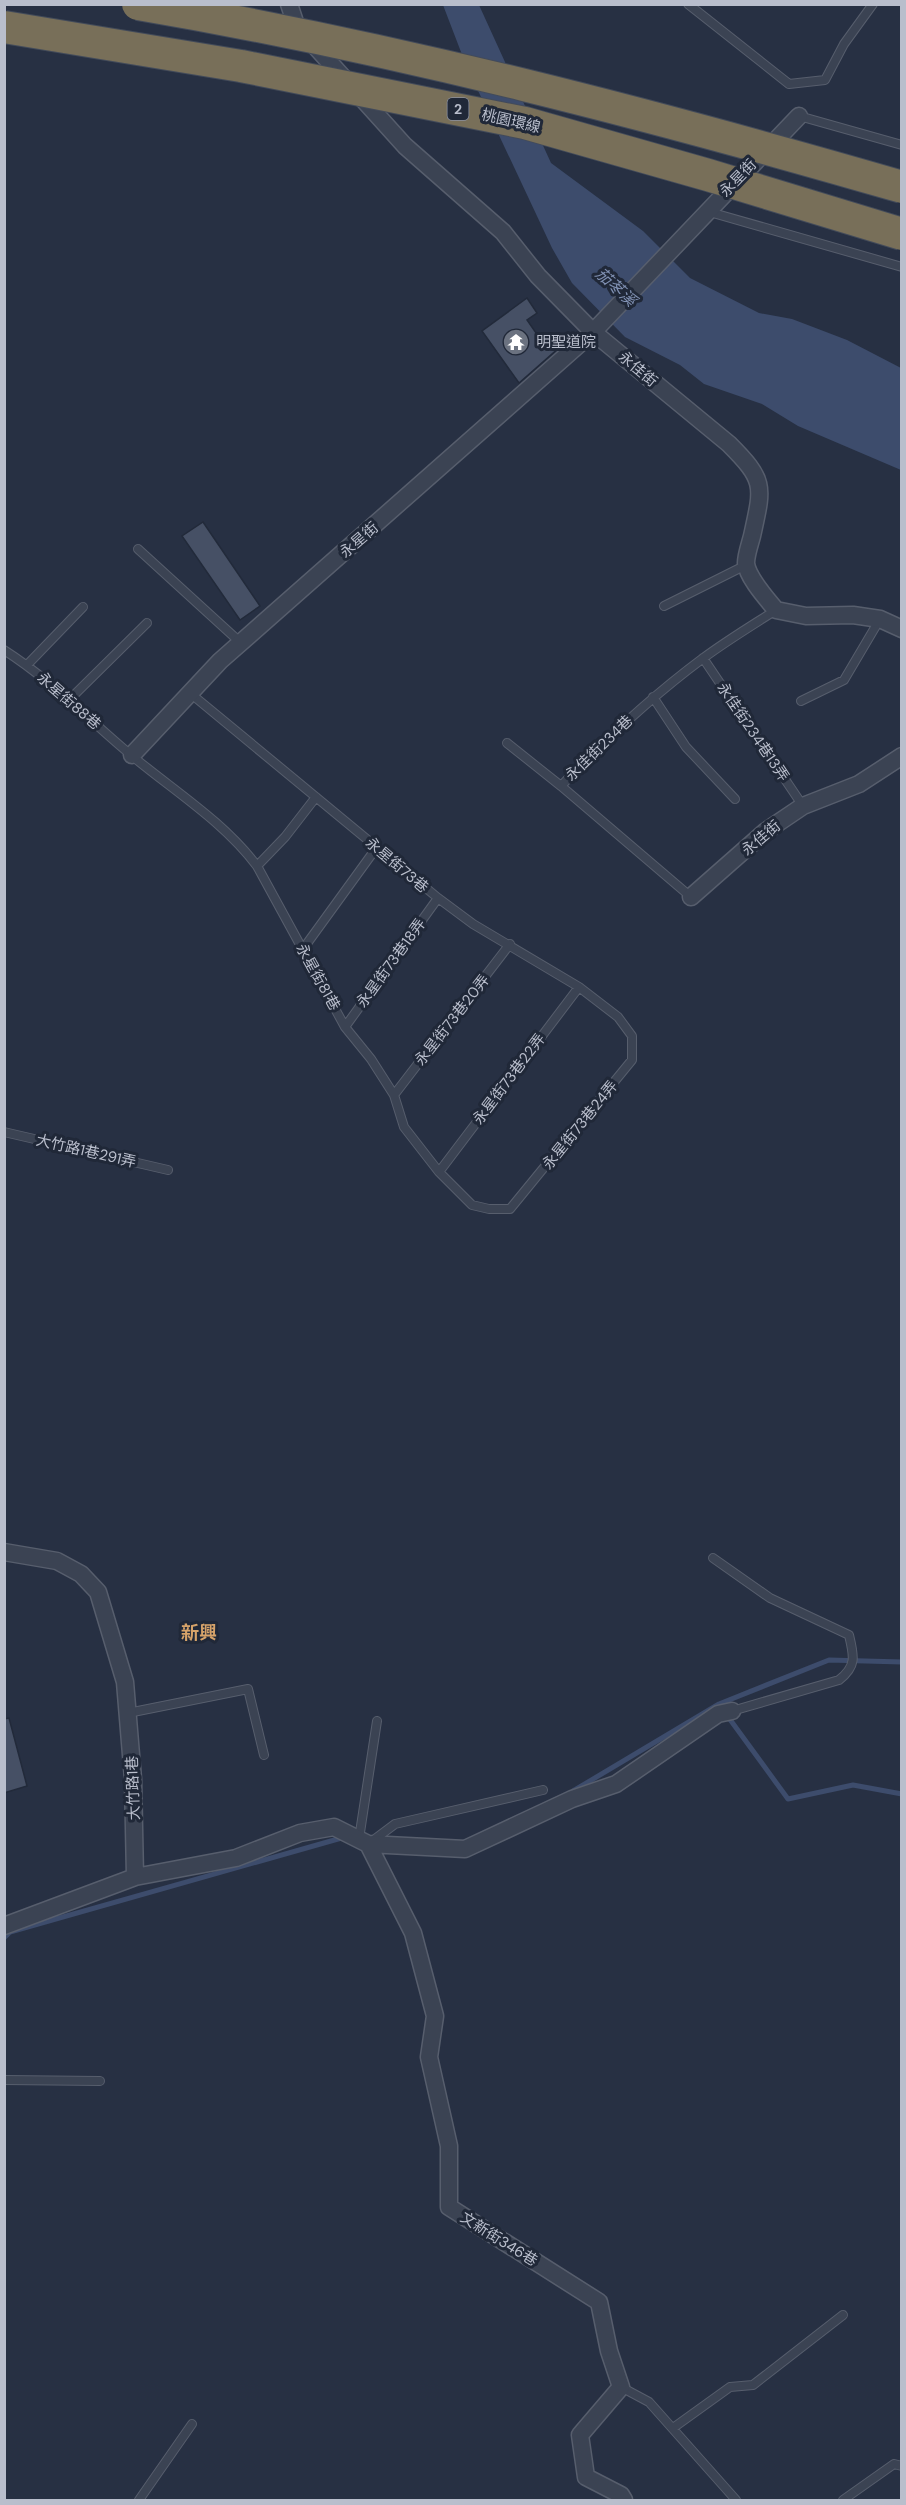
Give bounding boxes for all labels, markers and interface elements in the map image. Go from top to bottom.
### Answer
road number: 2 [448,98,468,120]
street label: 桃園環線 [480,105,542,137]
street label: 永星街 [715,155,761,201]
water label: 茄苳溪 [591,263,642,312]
temple icon: 明聖道院 [501,327,531,357]
place label: 明聖道院 [536,332,596,352]
street label: 永佳街 [614,347,662,391]
street label: 永星街 [335,518,383,562]
street label: 永星街88巷 [33,668,105,734]
street label: 永佳街234巷13弄 [713,679,793,785]
street label: 永佳街234巷 [561,711,637,785]
street label: 永佳街 [737,816,785,860]
street label: 永星街73巷 [361,833,433,897]
street label: 永星街73巷18弄 [352,915,430,1011]
street label: 永星街81巷 [291,940,345,1014]
street label: 永星街73巷20弄 [410,970,494,1070]
street label: 永星街73巷22弄 [468,1030,550,1128]
street label: 永星街73巷24弄 [538,1076,622,1174]
street label: 大竹路1巷291弄 [34,1130,138,1172]
district label: 新興 [181,1621,217,1645]
street label: 大竹路1巷 [122,1755,144,1821]
street label: 文新街346巷 [457,2207,541,2271]

